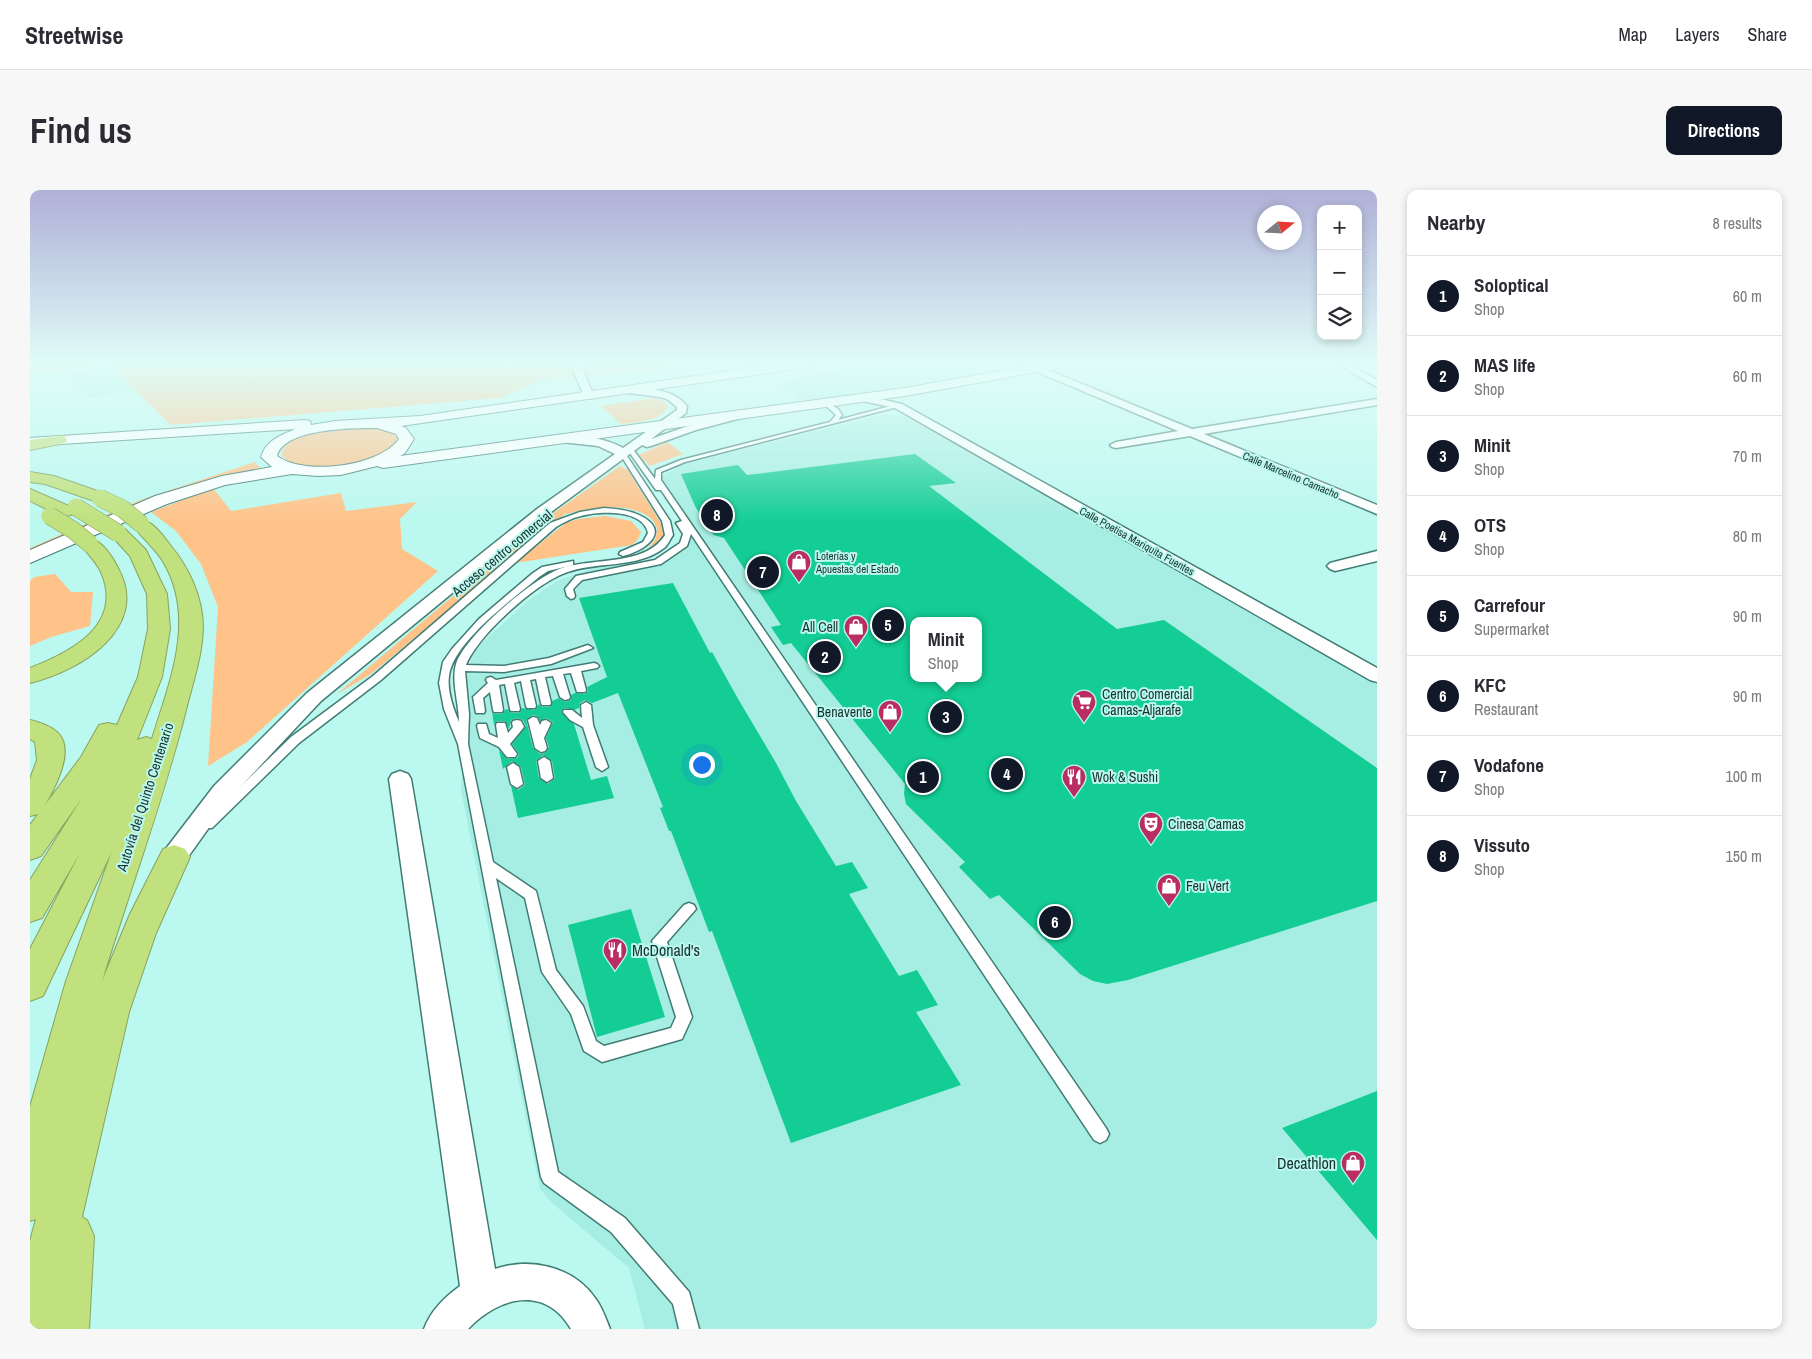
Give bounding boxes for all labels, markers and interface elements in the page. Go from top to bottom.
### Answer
text: Streetwise [25,19,123,51]
text: Map [1619,22,1647,47]
text: Layers [1675,22,1720,47]
text: Share [1748,22,1787,47]
button: Directions [1666,106,1782,155]
text: Find us [30,107,132,154]
north arrow [1257,205,1302,250]
map controls [1317,205,1362,340]
button: + [1317,205,1362,250]
text: Nearby [1427,208,1485,237]
text: 8 results [1712,212,1762,234]
button: − [1317,250,1362,295]
text: Soloptical [1474,272,1548,298]
text: 1 [1439,285,1447,307]
text: 60 m [1733,285,1762,307]
button: layers [1317,295,1362,340]
text: Shop [1474,298,1505,320]
text: MAS life [1474,352,1535,378]
text: 2 [1439,365,1447,387]
text: 60 m [1733,365,1762,387]
text: Shop [1474,378,1505,400]
text: Minit [1474,432,1510,458]
text: 3 [1439,445,1447,467]
text: 70 m [1733,445,1762,467]
street label: Calle Marcelino Camacho [1241,448,1341,502]
text: Shop [1474,458,1505,480]
pin: 8 [701,496,733,534]
street label: Calle Poetisa Mariquita Fuentes [1077,504,1197,579]
street label: Acceso centro comercial [447,506,556,601]
text: OTS [1474,512,1506,538]
text: 4 [1439,525,1447,547]
text: 80 m [1733,525,1762,547]
text: Shop [1474,538,1505,560]
shop icon: Loterías y Apuestas del Estado [786,549,812,583]
place label: Loterías y Apuestas del Estado [815,549,899,576]
pin: 7 [747,553,779,591]
text: Carrefour [1474,592,1545,618]
text: 5 [1439,605,1447,627]
text: 90 m [1733,605,1762,627]
pin: 5 [872,606,904,644]
shop icon: All Cell [843,614,869,648]
popup [910,617,982,682]
place label: All Cell [801,618,838,636]
text: Supermarket [1474,618,1549,640]
text: Minit [928,626,964,652]
pin: 2 [809,638,841,676]
text: Shop [928,652,958,674]
text: KFC [1474,672,1506,698]
place label: Centro Comercial Camas-Aljarafe [1102,685,1192,719]
text: 6 [1439,685,1447,707]
text: 90 m [1733,685,1762,707]
supermarket icon: Centro Comercial Camas-Aljarafe [1071,689,1097,723]
pin: 3 [930,698,962,736]
text: Restaurant [1474,698,1538,720]
shop icon: Benavente [877,699,903,733]
place label: Benavente [817,703,872,721]
street label: Autovía del Quinto Centenario [112,720,178,874]
your location [689,752,715,778]
text: Vodafone [1474,752,1544,778]
pin: 4 [991,755,1023,793]
pin: 1 [907,758,939,796]
restaurant icon: Wok & Sushi [1061,764,1087,798]
text: 7 [1439,765,1447,787]
text: 100 m [1726,765,1762,787]
place label: Wok & Sushi [1092,768,1158,786]
text: Shop [1474,778,1505,800]
theatre icon: Cinesa Camas [1138,811,1164,845]
place label: Cinesa Camas [1168,815,1244,833]
text: Vissuto [1474,832,1530,858]
text: 8 [1439,845,1447,867]
text: 150 m [1726,845,1762,867]
text: Shop [1474,858,1505,880]
shop icon: Feu Vert [1156,873,1182,907]
place label: Feu Vert [1186,877,1229,895]
pin: 6 [1039,903,1071,941]
restaurant icon: McDonald's [602,937,628,971]
place label: McDonald's [632,939,700,961]
shop icon: Decathlon [1340,1150,1366,1184]
place label: Decathlon [1277,1152,1336,1174]

